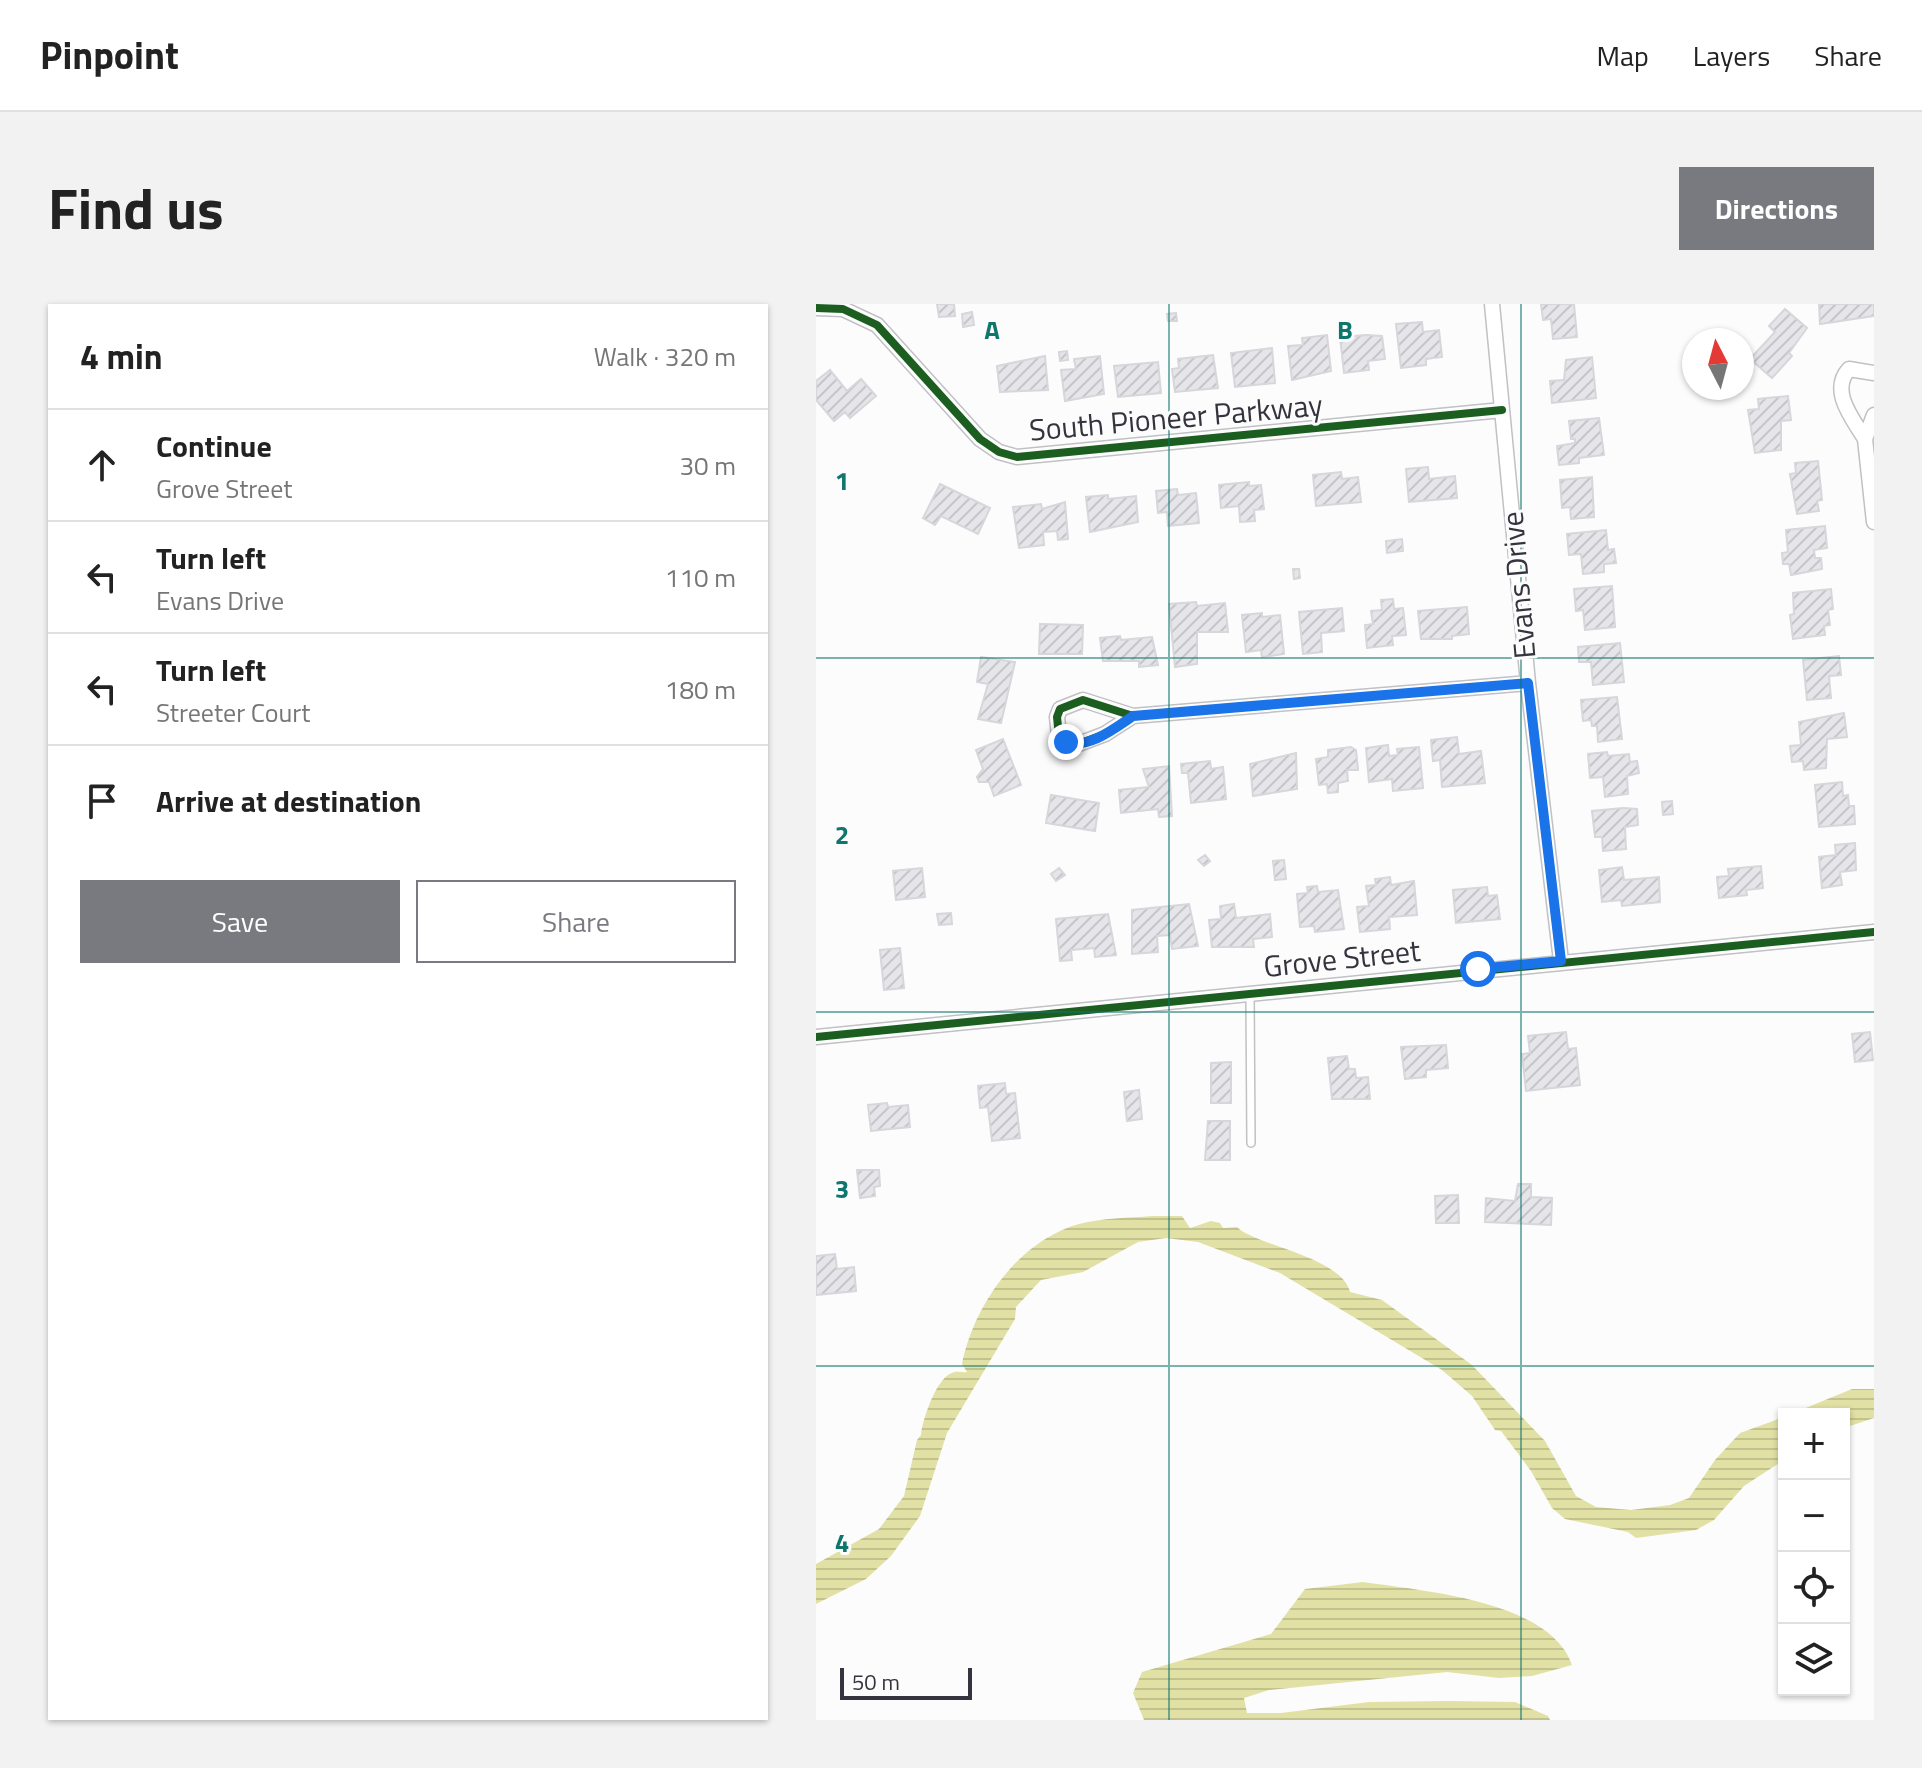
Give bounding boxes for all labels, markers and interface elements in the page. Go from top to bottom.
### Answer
text: Pinpoint [40,26,179,84]
text: Map [1596,34,1649,77]
text: Layers [1693,34,1770,77]
text: Share [1814,34,1882,77]
text: Find us [48,166,224,251]
button: Directions [1679,167,1874,250]
text: A [984,310,1000,349]
text: B [1337,310,1353,349]
north arrow [1682,328,1754,400]
text: 4 min [80,330,163,382]
text: Walk · 320 m [594,337,736,376]
street label: South Pioneer Parkway [1027,381,1325,453]
text: Continue [156,423,272,469]
icon: ahead [80,443,124,487]
text: 30 m [679,446,736,485]
text: 1 [835,461,849,500]
text: Grove Street [156,469,292,508]
street label: Evans Drive [1489,509,1547,661]
text: Turn left [156,535,266,581]
icon: left [80,555,124,599]
text: 110 m [665,558,736,597]
text: Evans Drive [156,581,284,620]
text: Turn left [156,647,266,693]
icon: left [80,667,124,711]
text: 180 m [665,670,736,709]
text: Streeter Court [156,693,310,732]
route end [1048,724,1084,760]
text: Arrive at destination [156,778,421,824]
icon: arrive [80,779,124,823]
text: 2 [835,815,849,854]
button: Save [80,880,400,963]
button: Share [416,880,736,963]
street label: Grove Street [1261,927,1423,989]
route start [1460,951,1496,987]
text: 3 [835,1169,849,1208]
map controls [1778,1408,1850,1696]
button: + [1778,1408,1850,1480]
button: − [1778,1480,1850,1552]
text: 4 [835,1523,849,1562]
button: locate [1778,1552,1850,1624]
button: layers [1778,1624,1850,1696]
scale bar [840,1664,972,1700]
text: 50 m [852,1665,900,1699]

